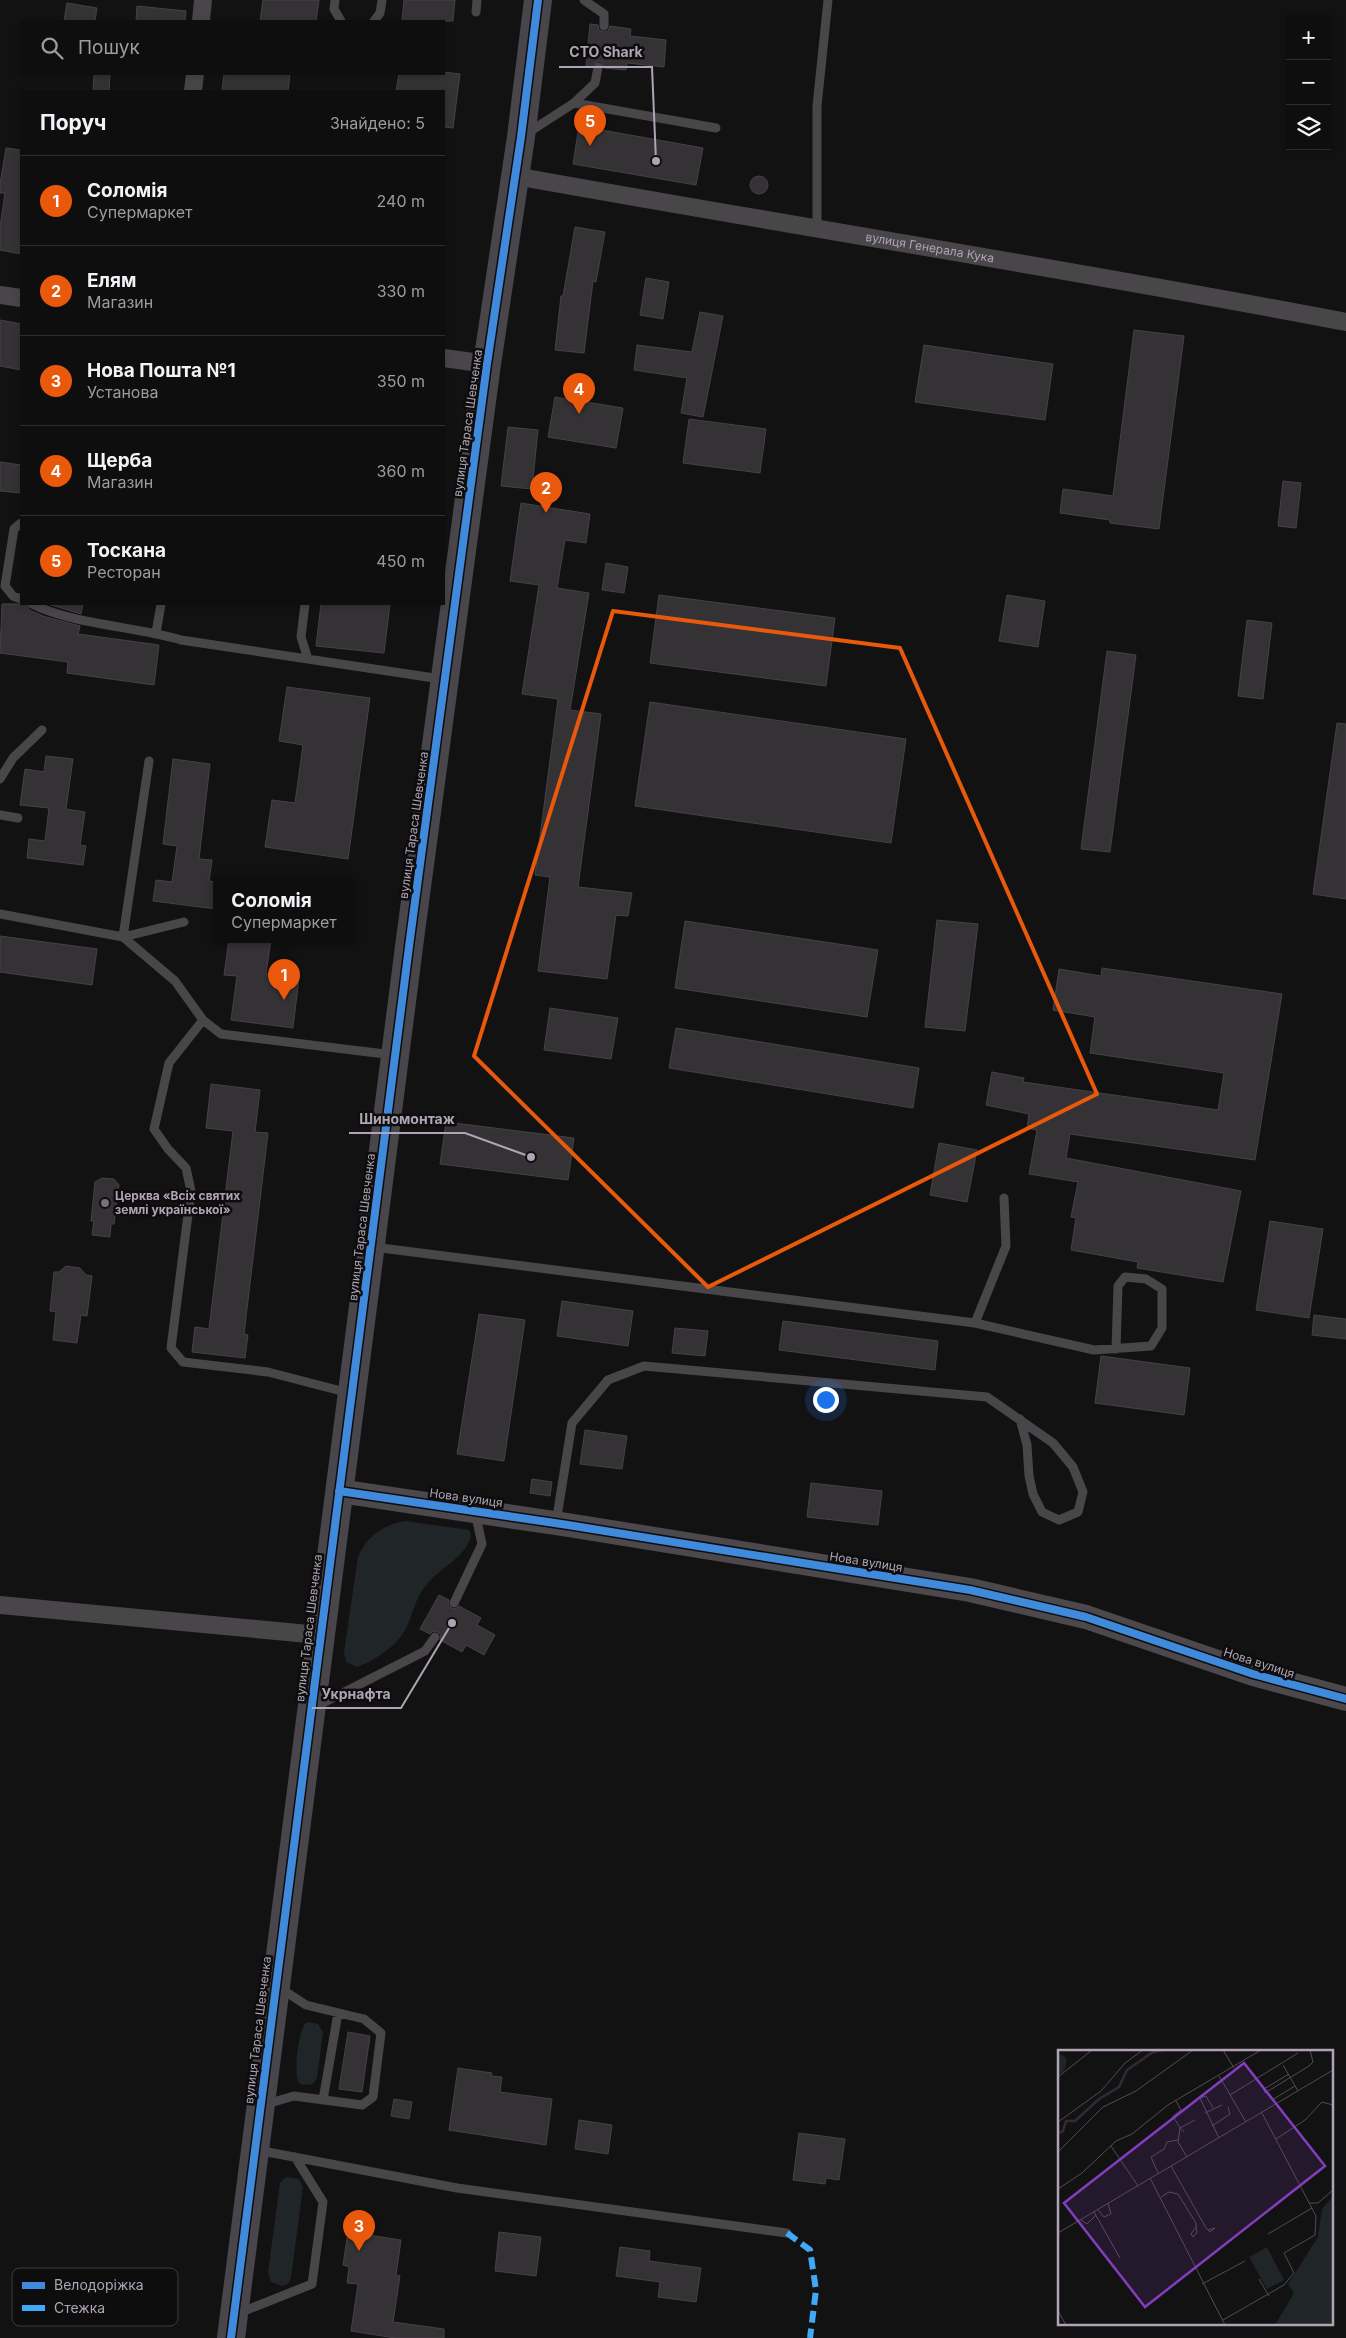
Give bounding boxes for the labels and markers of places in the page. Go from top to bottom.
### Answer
callout: СТО Shark [559,38,652,67]
pin: 5 [574,105,606,146]
pin: 4 [563,373,595,414]
pin: 2 [530,472,562,513]
pin: 1 [268,959,300,1000]
callout: Шиномонтаж [349,1104,465,1133]
place label: Церква «Всіх святих землі української» [115,1188,240,1217]
marker: Церква «Всіх святих землі української» [99,1197,111,1209]
callout: Укрнафта [312,1679,401,1708]
pin: 3 [343,2210,375,2251]

